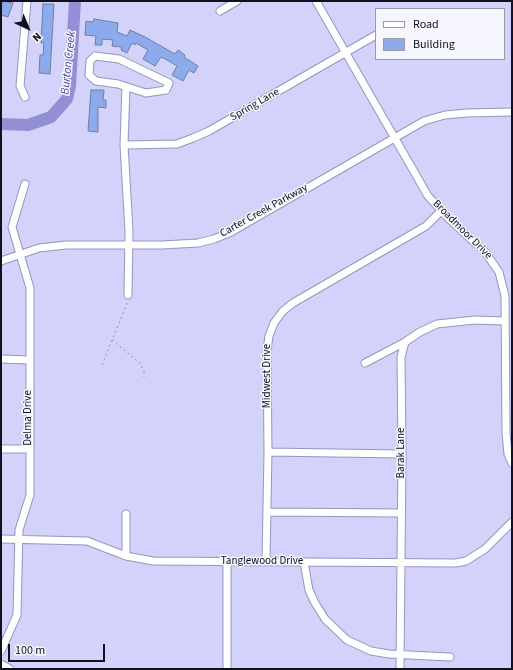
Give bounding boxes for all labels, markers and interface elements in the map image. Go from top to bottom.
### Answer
north arrow [8,8,48,48]
legend [375,8,505,60]
text: Road [413,16,439,33]
text: N [29,29,45,45]
water label: Burton Creek [59,31,79,95]
text: Building [413,36,455,53]
street label: Spring Lane [228,86,282,124]
street label: Carter Creek Parkway [218,181,310,241]
street label: Broadmoor Drive [430,198,494,262]
street label: Midwest Drive [261,344,275,408]
street label: Delma Drive [22,390,36,446]
street label: Barak Lane [395,427,409,479]
street label: Tanglewood Drive [221,555,303,569]
scale bar [10,636,107,662]
text: 100 m [15,642,45,659]

